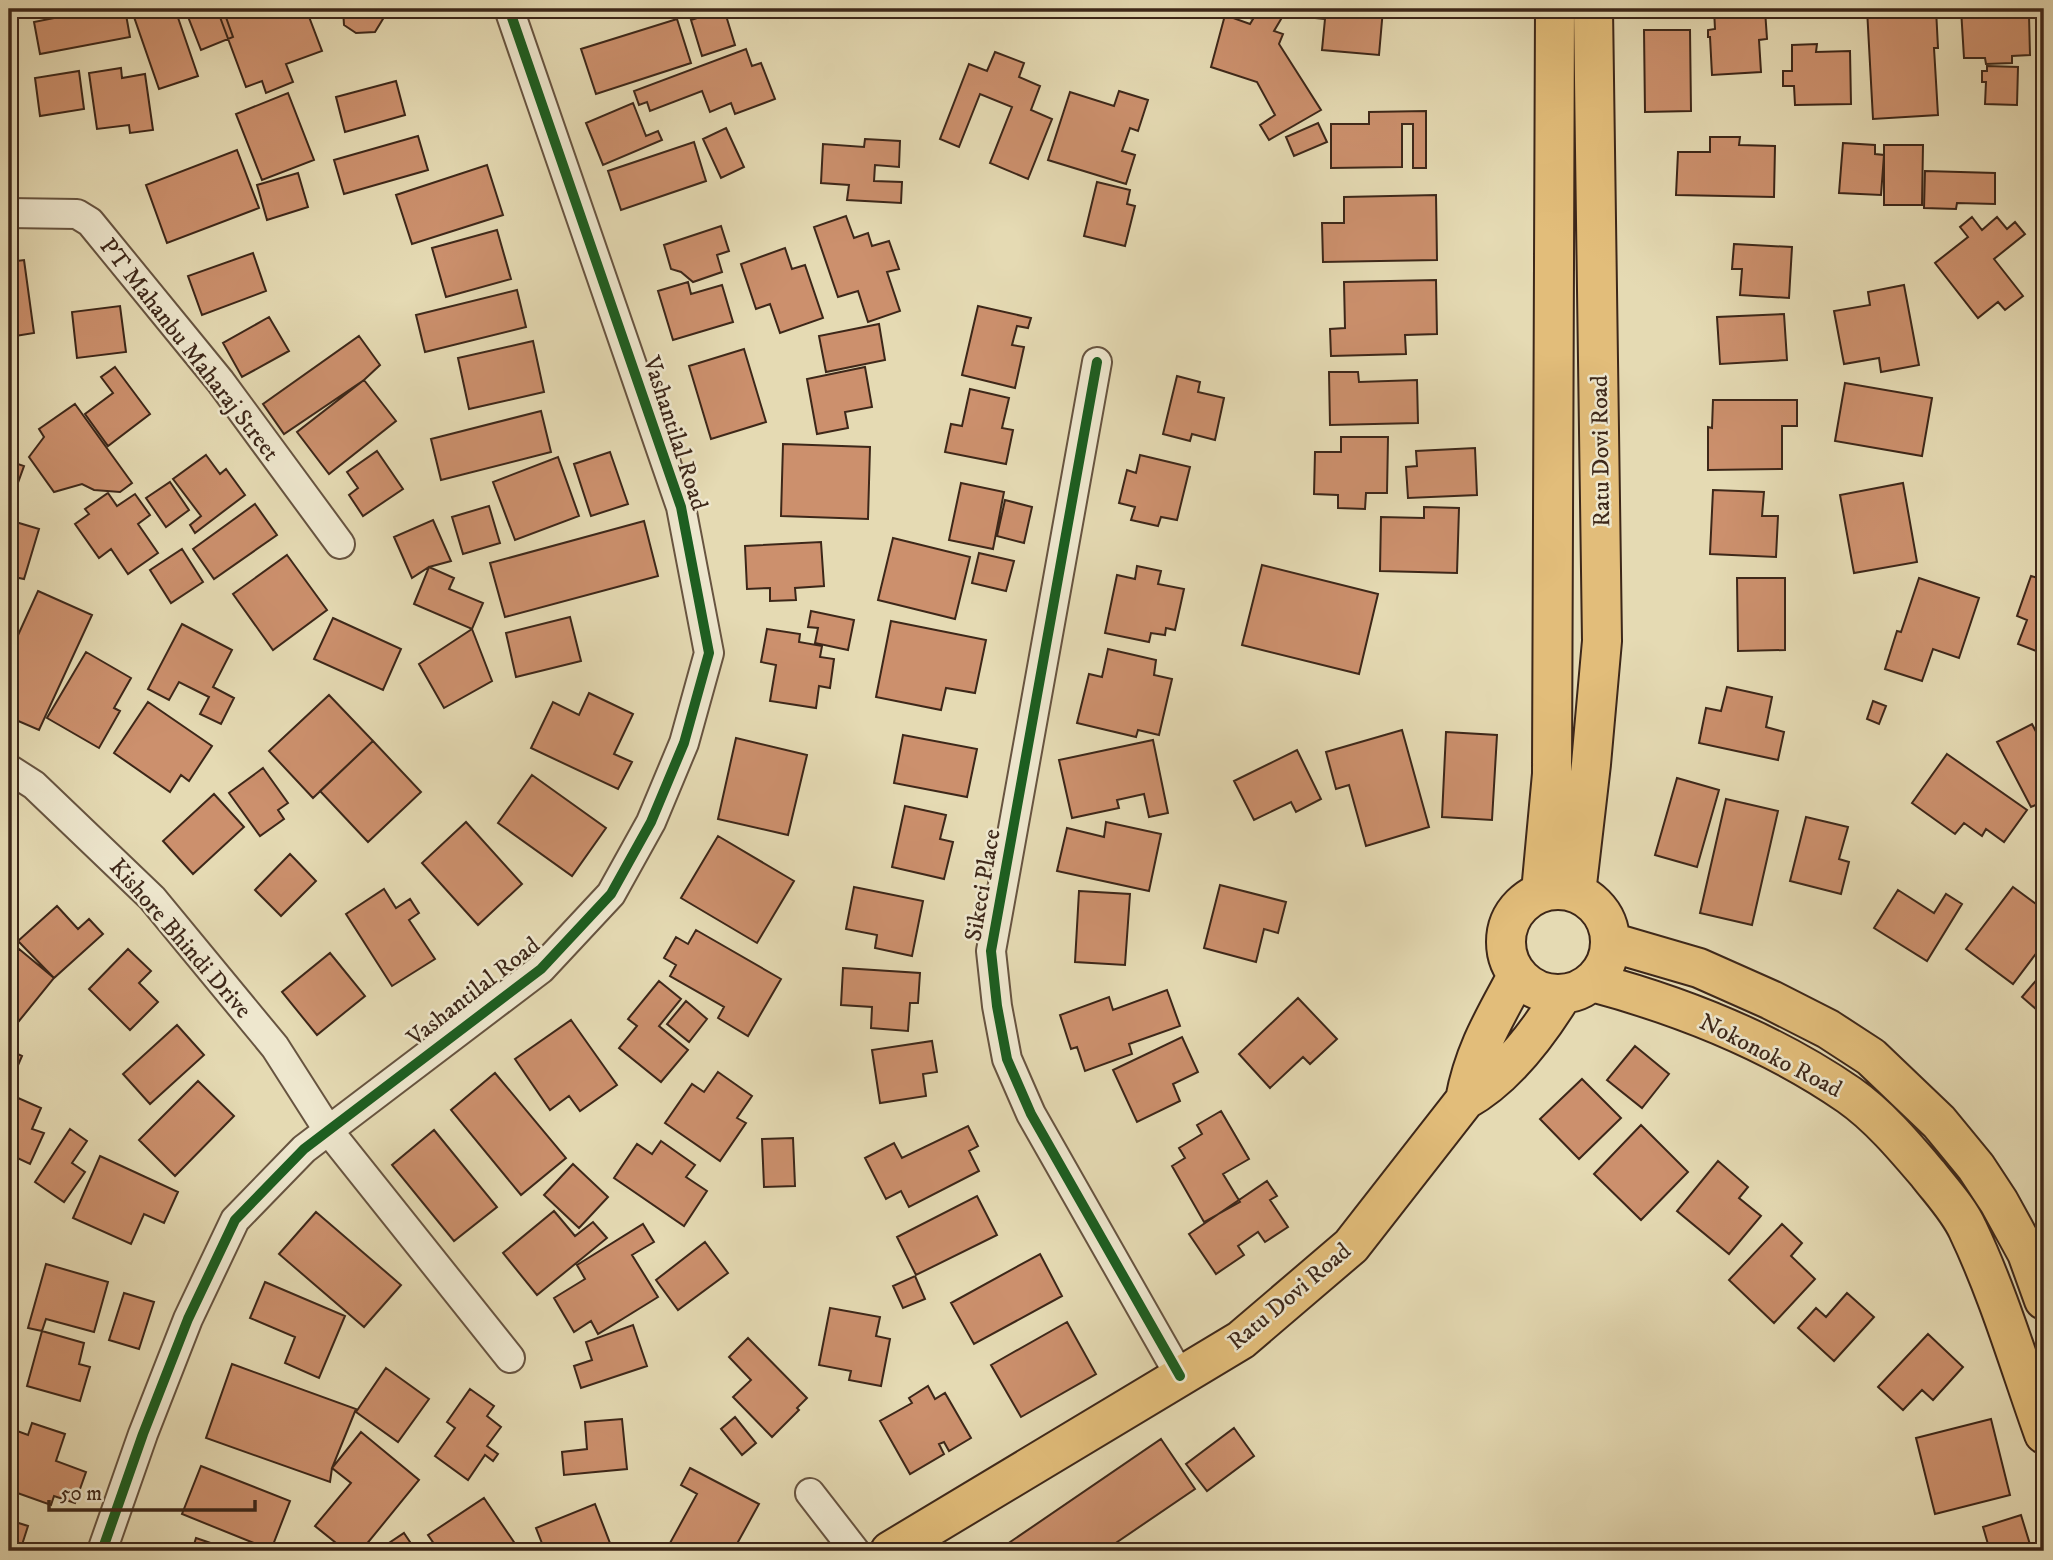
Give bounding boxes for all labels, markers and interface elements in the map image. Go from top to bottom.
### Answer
street label: PT Mahanbu Maharaj Street [93,232,286,467]
street label: Vashantilal Road [636,351,714,514]
street label: Ratu Dovi Road [1585,375,1617,527]
street label: Sikeci Place [958,827,1008,944]
street label: Kishore Bhindi Drive [103,852,258,1025]
street label: Vashantilal Road [400,931,546,1054]
street label: Nokonoko Road [1694,1007,1847,1105]
street label: Ratu Dovi Road [1222,1236,1357,1357]
scale bar [49,1469,256,1513]
text: 50 m [60,1481,102,1507]

